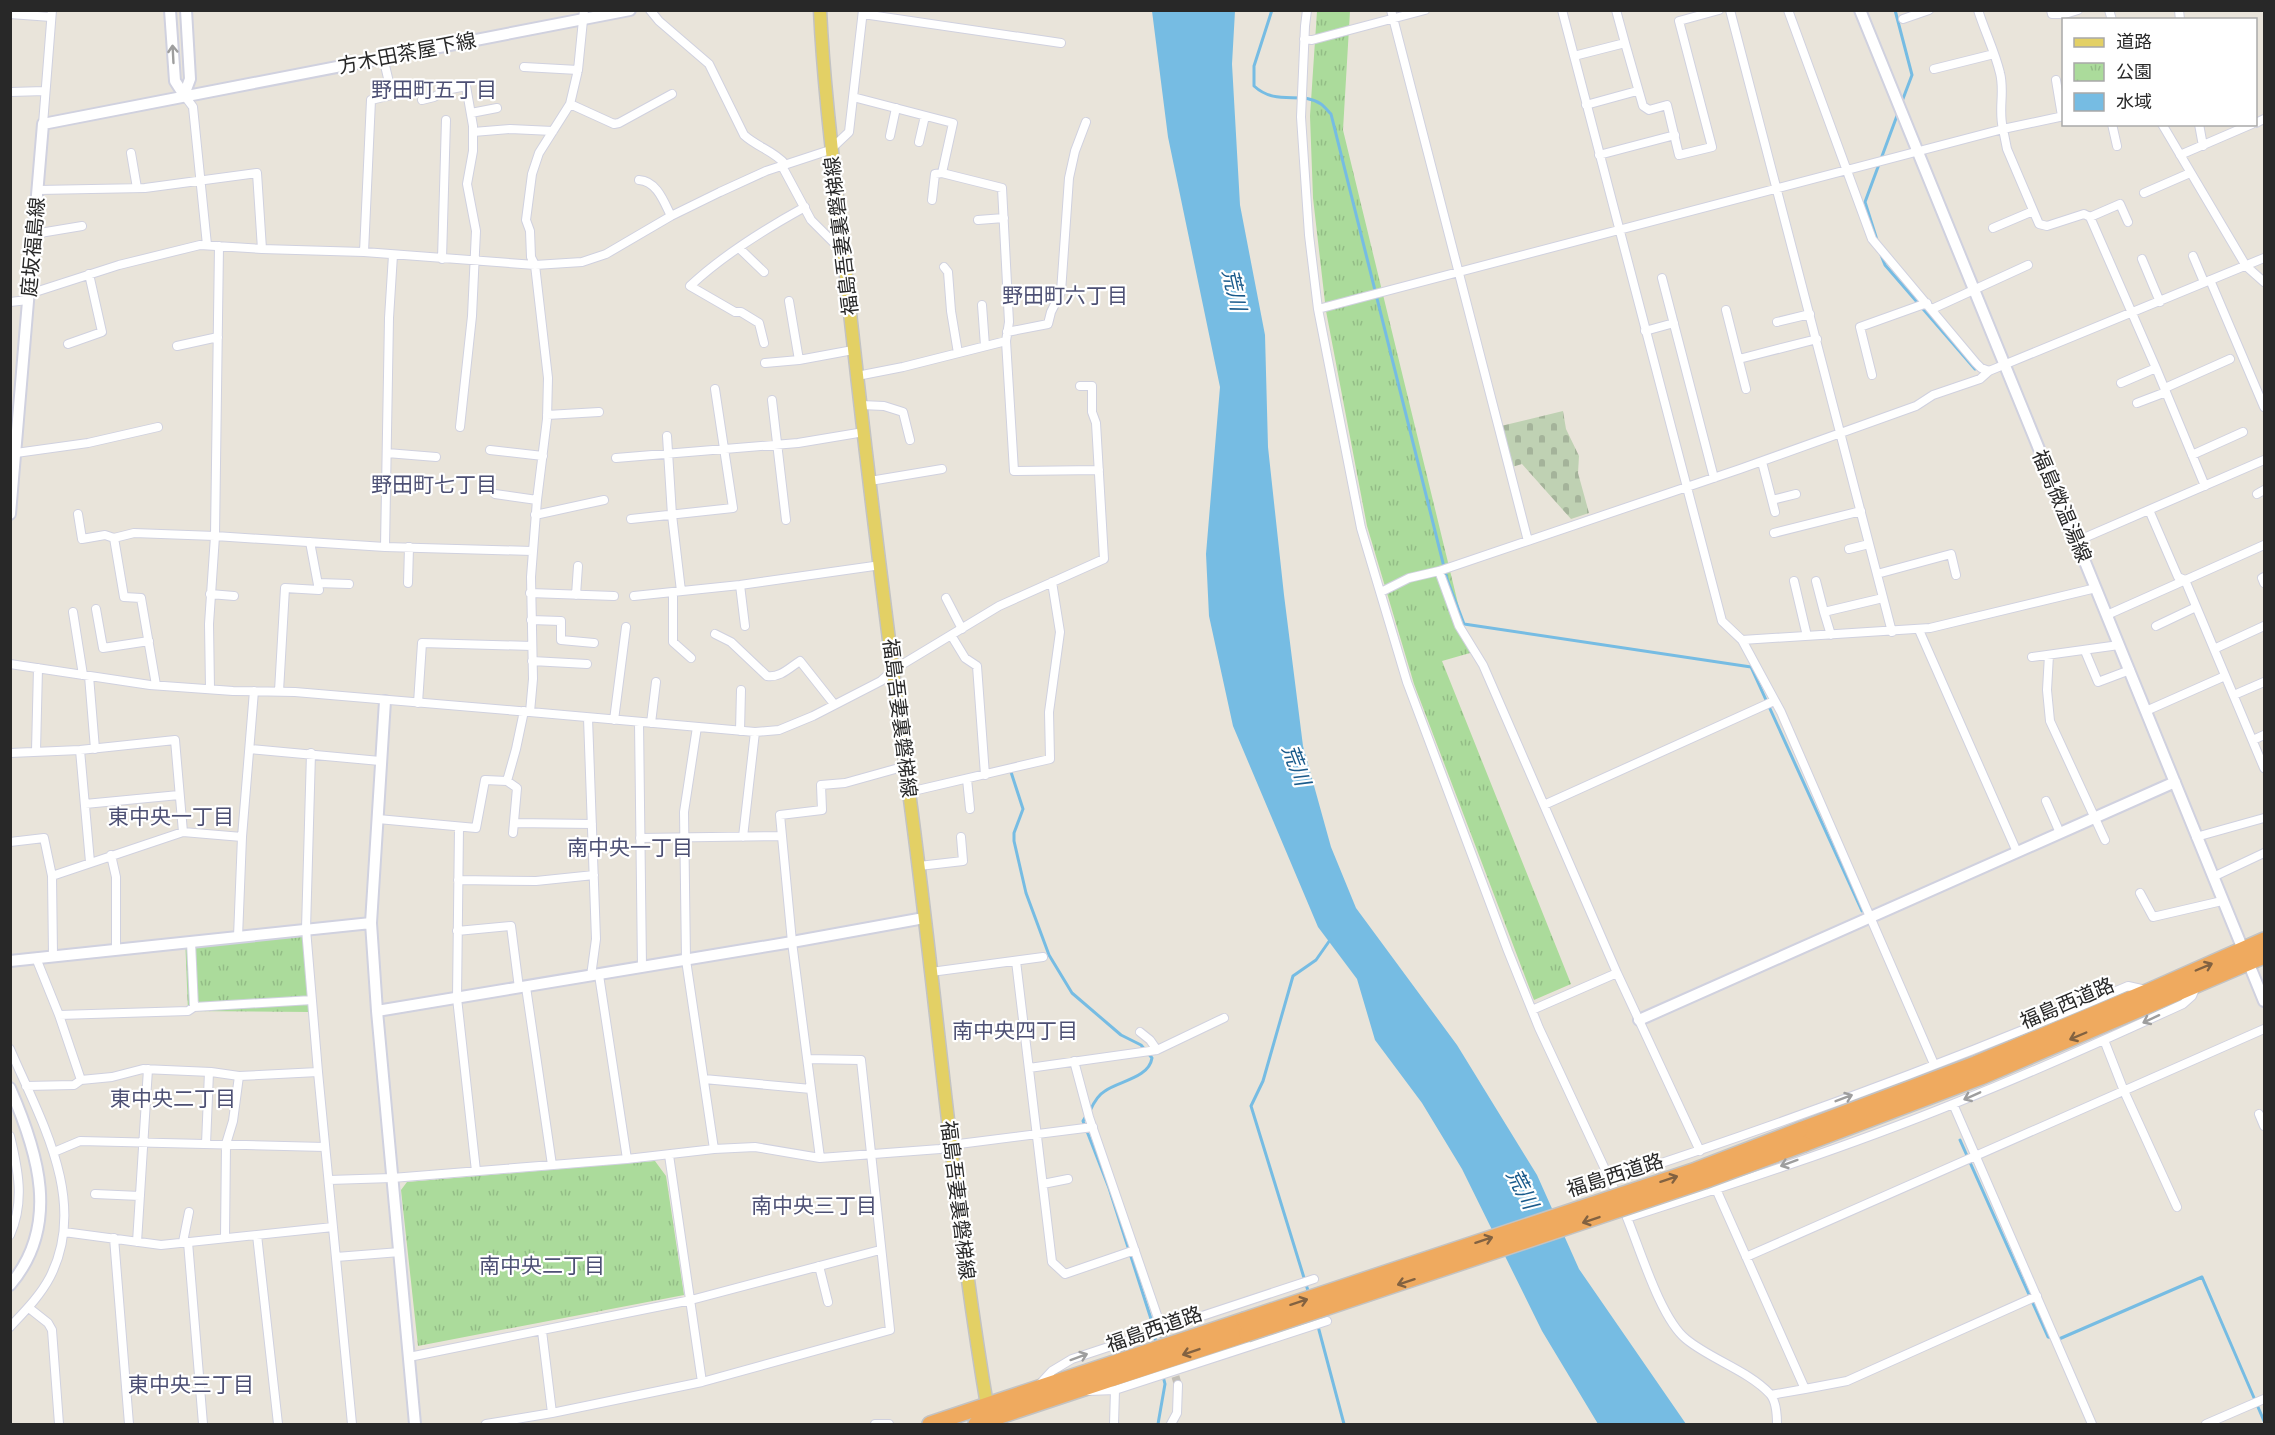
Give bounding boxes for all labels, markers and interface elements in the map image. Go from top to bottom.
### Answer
legend [2062,18,2257,126]
street label: 方木田茶屋下線 [336,28,478,78]
text: 道路 [2116,31,2152,53]
one-way arrow [167,45,178,65]
text: 公園 [2116,61,2152,83]
district label: 野田町五丁目 [371,77,497,102]
text: 水域 [2116,91,2152,113]
street label: 福島吾妻裏磐梯線 [819,155,863,317]
street label: 庭坂福島線 [17,196,49,298]
water label: 荒川 [1218,267,1252,315]
district label: 野田町六丁目 [1002,283,1128,308]
street label: 福島微温湯線 [2028,446,2096,566]
district label: 野田町七丁目 [371,472,497,497]
street label: 福島吾妻裏磐梯線 [878,637,922,799]
water label: 荒川 [1277,741,1316,791]
district label: 東中央一丁目 [108,804,234,829]
district label: 南中央一丁目 [567,835,693,860]
one-way arrow [2195,961,2213,972]
street label: 福島西道路 [2016,972,2118,1034]
one-way arrow [2142,1014,2161,1025]
district label: 南中央四丁目 [952,1018,1078,1043]
one-way arrow [2069,1031,2088,1042]
district label: 東中央二丁目 [110,1086,236,1111]
one-way arrow [1963,1091,1982,1102]
one-way arrow [1834,1092,1852,1103]
street label: 福島吾妻裏磐梯線 [936,1119,980,1281]
street label: 福島西道路 [1564,1148,1666,1202]
one-way arrow [1780,1159,1799,1170]
water label: 荒川 [1502,1164,1544,1215]
one-way arrow [1659,1173,1678,1184]
district label: 南中央三丁目 [751,1193,877,1218]
one-way arrow [1582,1215,1601,1226]
one-way arrow [1474,1234,1493,1245]
district label: 南中央二丁目 [479,1253,605,1278]
one-way arrow [1397,1277,1416,1288]
one-way arrow [1289,1296,1308,1307]
street label: 福島西道路 [1103,1301,1205,1357]
one-way arrow [1182,1348,1201,1359]
one-way arrow [1069,1351,1088,1362]
district label: 東中央三丁目 [128,1372,254,1397]

